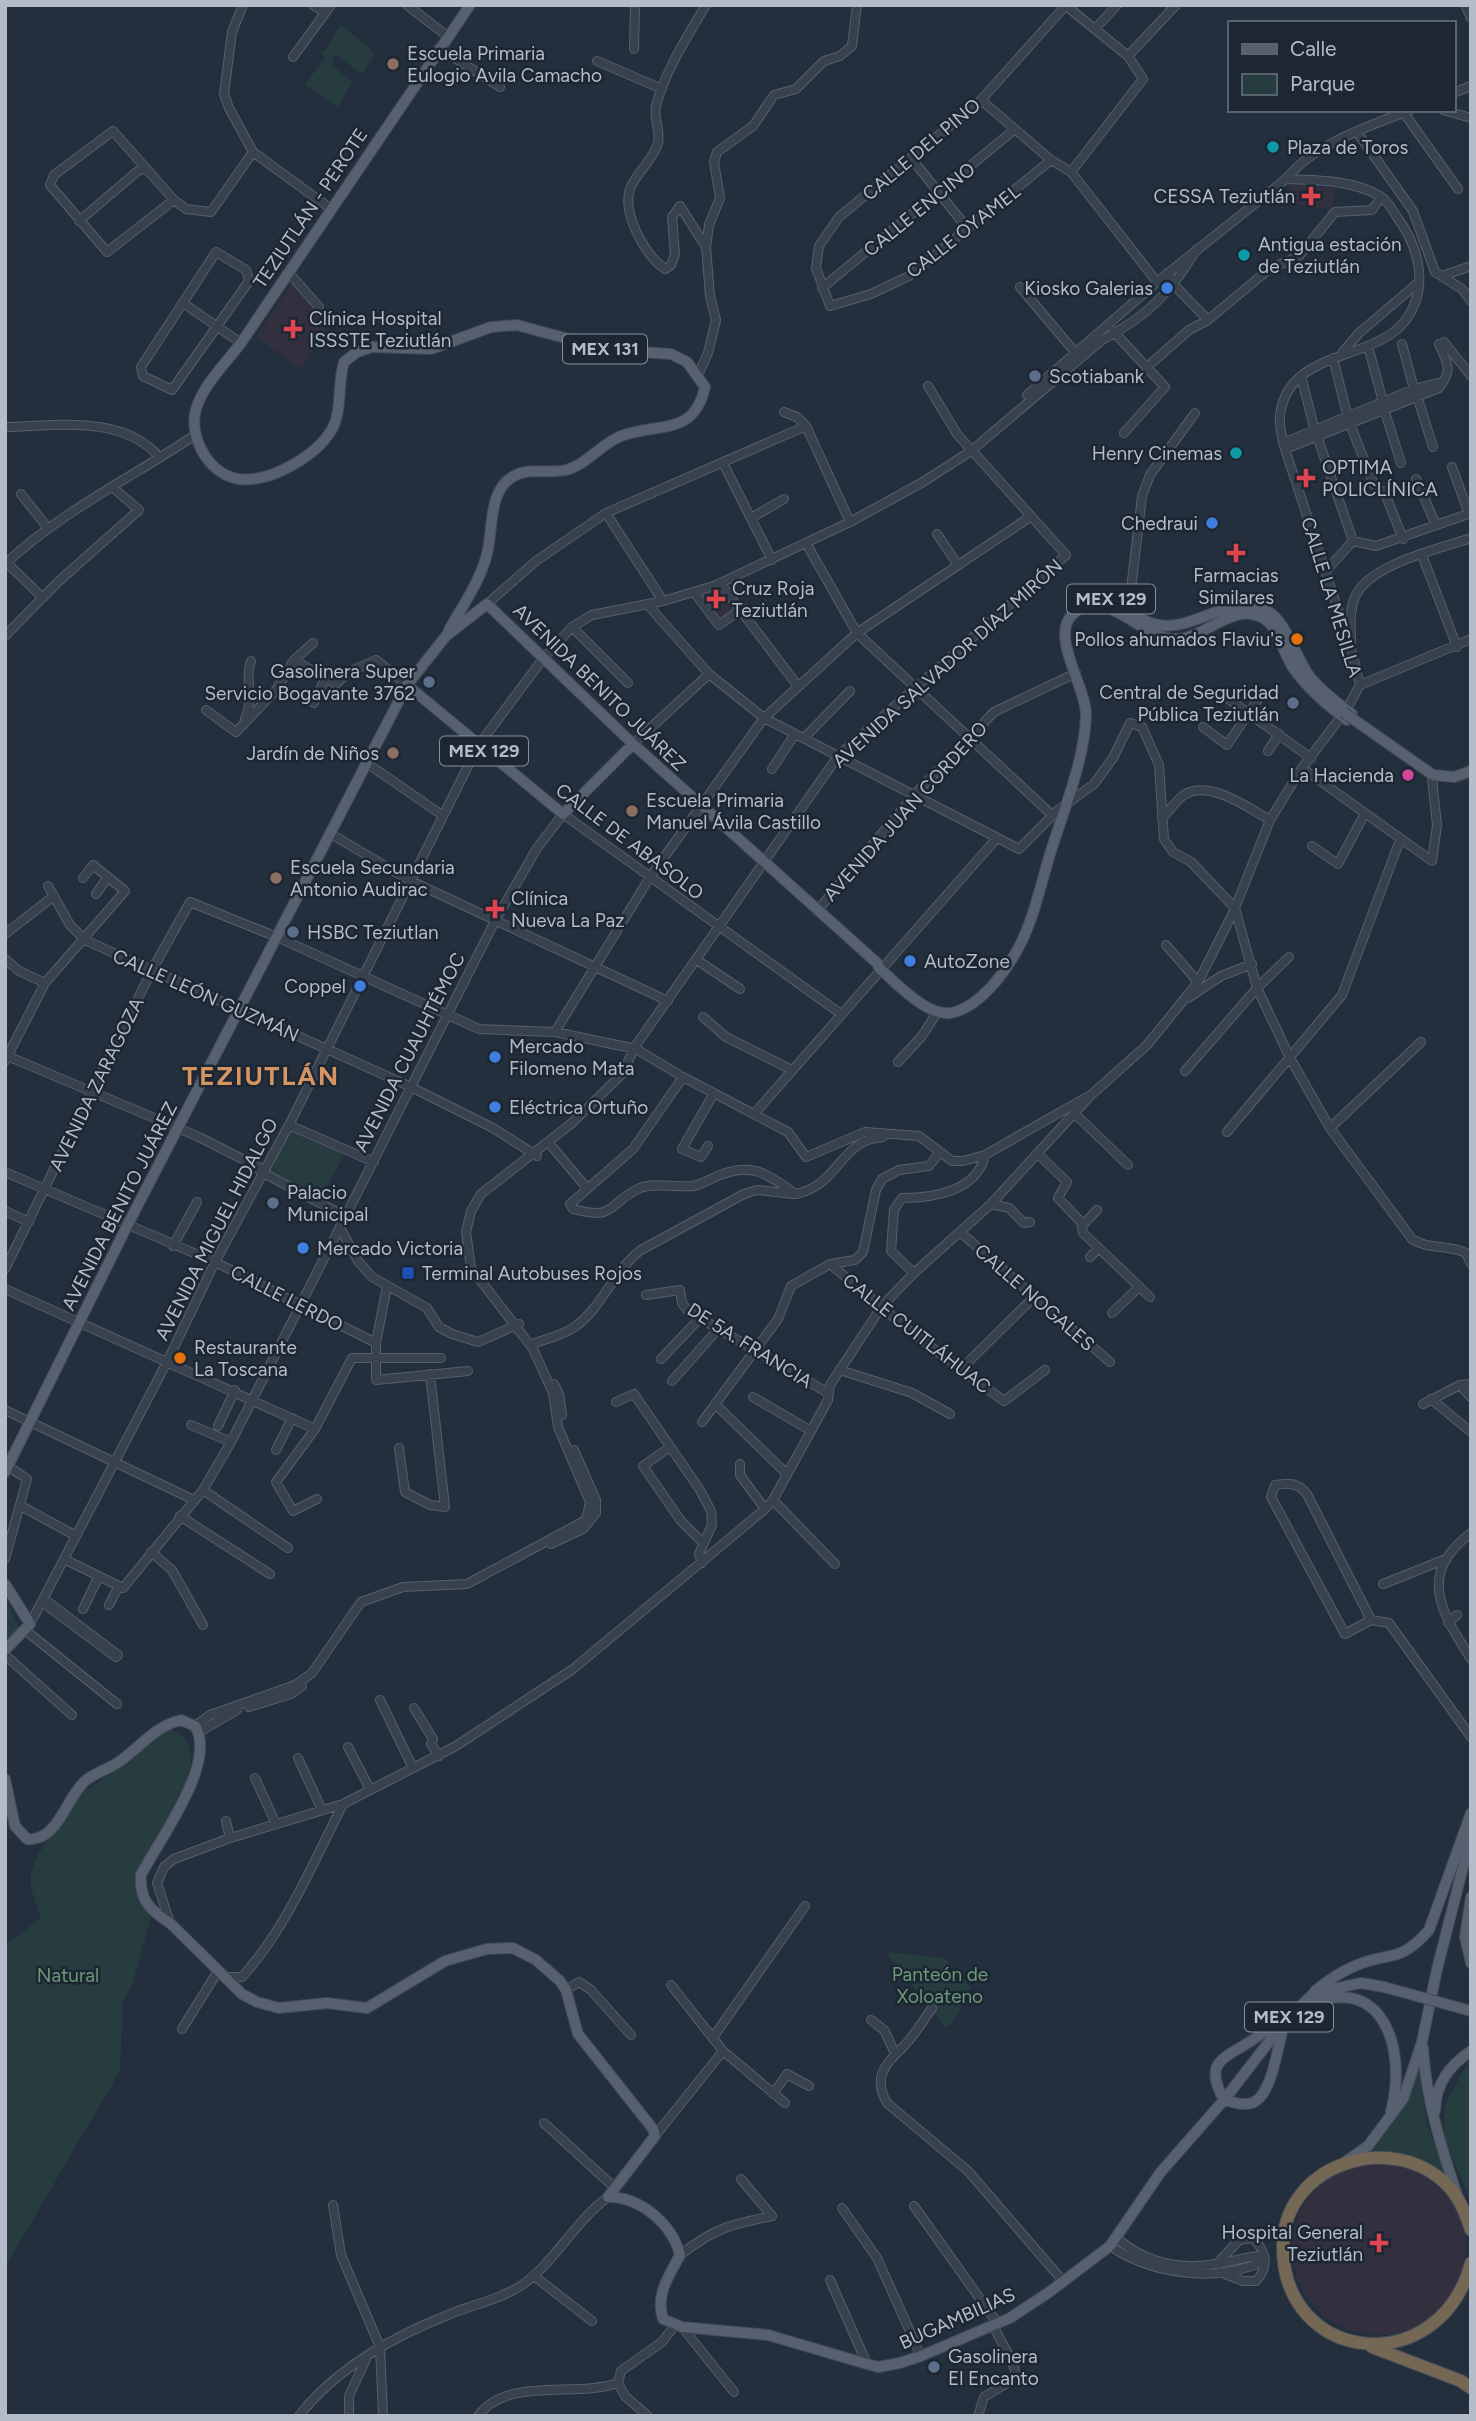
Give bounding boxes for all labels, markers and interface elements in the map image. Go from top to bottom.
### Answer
legend [1228,21,1455,112]
text: Calle [1290,36,1337,61]
place label: Escuela Primaria Eulogio Avila Camacho [407,42,602,87]
marker: Escuela Primaria Eulogio Avila Camacho [385,56,401,72]
text: Parque [1290,71,1355,96]
street label: CALLE DEL PINO [858,93,985,205]
street label: TEZIUTLÁN - PEROTE [248,124,373,293]
place label: Plaza de Toros [1287,136,1409,159]
marker: Plaza de Toros [1265,139,1281,155]
street label: CALLE ENCINO [859,157,980,261]
street label: CALLE OYAMEL [902,180,1025,283]
place label: CESSA Teziutlán [1154,185,1295,208]
marker: CESSA Teziutlán [1301,186,1321,206]
place label: Antigua estación de Teziutlán [1258,233,1402,278]
marker: Antigua estación de Teziutlán [1236,247,1252,263]
place label: Kiosko Galerias [1024,277,1153,300]
marker: Kiosko Galerias [1159,280,1175,296]
place label: Clínica Hospital ISSSTE Teziutlán [309,307,451,352]
marker: Clínica Hospital ISSSTE Teziutlán [283,319,303,339]
road number: MEX 131 [563,334,647,363]
place label: Scotiabank [1049,365,1145,388]
marker: Scotiabank [1027,368,1043,384]
place label: Henry Cinemas [1092,442,1222,465]
marker: Henry Cinemas [1228,445,1244,461]
place label: OPTIMA POLICLÍNICA [1322,456,1438,501]
marker: OPTIMA POLICLÍNICA [1296,468,1316,488]
place label: Chedraui [1121,512,1198,535]
street label: CALLE LA MESILLA [1296,514,1367,680]
marker: Chedraui [1204,515,1220,531]
marker: Farmacias Similares [1228,545,1244,561]
street label: AVENIDA SALVADOR DÍAZ MIRÓN [828,554,1067,773]
place label: Farmacias Similares [1193,564,1279,609]
place label: Cruz Roja Teziutlán [732,577,814,622]
road number: MEX 129 [1067,584,1155,614]
marker: Cruz Roja Teziutlán [706,589,726,609]
street label: AVENIDA BENITO JUÁREZ [509,599,691,776]
place label: Pollos ahumados Flaviu's [1074,628,1283,651]
marker: Pollos ahumados Flaviu's [1289,631,1305,647]
place label: Gasolinera Super Servicio Bogavante 3762 [204,660,416,705]
marker: Gasolinera Super Servicio Bogavante 3762 [421,674,437,690]
place label: Central de Seguridad Pública Teziutlán [1099,681,1279,726]
marker: Central de Seguridad Pública Teziutlán [1285,695,1301,711]
street label: AVENIDA JUAN CORDERO [819,717,992,906]
road number: MEX 129 [440,736,528,766]
place label: Jardín de Niños [246,742,379,765]
marker: Jardín de Niños [385,745,401,761]
place label: La Hacienda [1289,764,1394,787]
marker: La Hacienda [1400,767,1416,783]
street label: CALLE DE ABASOLO [551,778,708,905]
place label: Escuela Primaria Manuel Ávila Castillo [646,789,821,834]
marker: Escuela Primaria Manuel Ávila Castillo [624,803,640,819]
place label: Escuela Secundaria Antonio Audirac [290,856,455,901]
marker: Escuela Secundaria Antonio Audirac [268,870,284,886]
place label: Clínica Nueva La Paz [511,887,625,932]
marker: Clínica Nueva La Paz [485,899,505,919]
place label: HSBC Teziutlan [307,921,439,944]
marker: HSBC Teziutlan [285,924,301,940]
street label: CALLE LEÓN GUZMÁN [109,944,302,1047]
street label: AVENIDA CUAUHTÉMOC [349,948,470,1156]
place label: AutoZone [924,950,1010,973]
marker: AutoZone [902,953,918,969]
place label: Coppel [284,975,346,998]
marker: Coppel [352,978,368,994]
street label: AVENIDA ZARAGOZA [44,993,149,1175]
place label: Mercado Filomeno Mata [509,1035,634,1080]
marker: Mercado Filomeno Mata [487,1049,503,1065]
district label: TEZIUTLÁN [182,1060,340,1092]
place label: Eléctrica Ortuño [509,1096,648,1119]
street label: AVENIDA BENITO JUÁREZ [57,1098,182,1314]
marker: Eléctrica Ortuño [487,1099,503,1115]
street label: AVENIDA MIGUEL HIDALGO [150,1114,283,1344]
place label: Palacio Municipal [287,1181,368,1226]
marker: Palacio Municipal [265,1195,281,1211]
place label: Mercado Victoria [317,1237,463,1260]
street label: CALLE NOGALES [970,1239,1099,1356]
marker: Mercado Victoria [295,1240,311,1256]
street label: CALLE LERDO [227,1260,347,1337]
place label: Terminal Autobuses Rojos [422,1262,642,1285]
marker: Terminal Autobuses Rojos [400,1265,416,1281]
street label: CALLE CUITLÁHUAC [838,1268,996,1399]
street label: DE 5A. FRANCIA [683,1298,817,1393]
place label: Restaurante La Toscana [194,1336,297,1381]
marker: Restaurante La Toscana [172,1350,188,1366]
park label: Panteón de Xoloateno [892,1963,988,2008]
park label: Natural [37,1964,99,1987]
road number: MEX 129 [1245,2003,1333,2032]
place label: Hospital General Teziutlán [1221,2221,1363,2266]
marker: Hospital General Teziutlán [1369,2233,1389,2253]
street label: BUGAMBILIAS [896,2283,1019,2354]
place label: Gasolinera El Encanto [948,2345,1039,2390]
marker: Gasolinera El Encanto [926,2359,942,2375]

